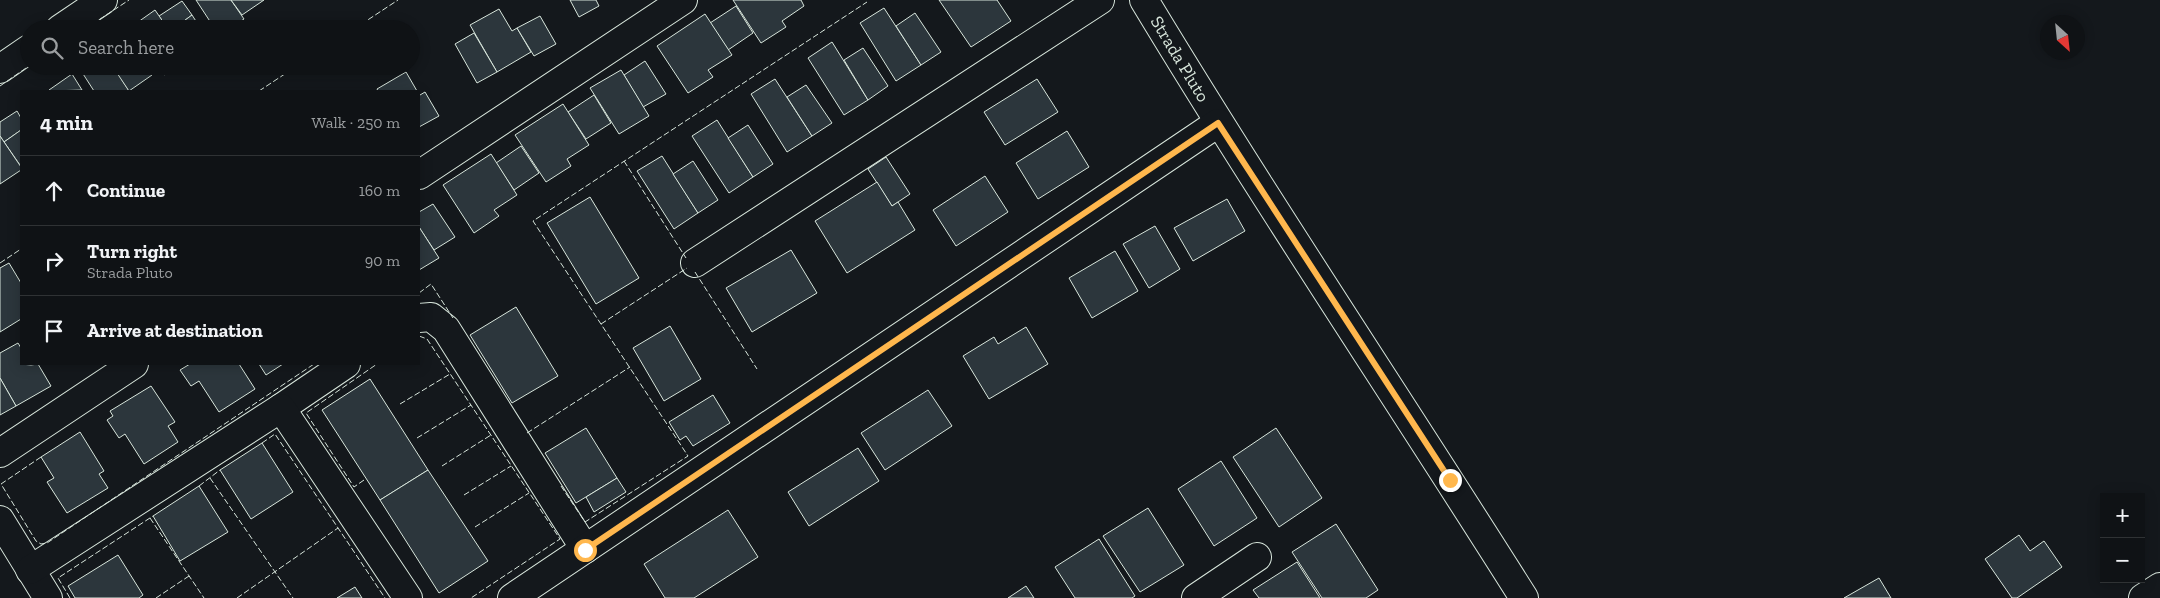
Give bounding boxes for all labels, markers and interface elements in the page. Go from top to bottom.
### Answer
street label: Strada Pluto [1146,12,1214,106]
north arrow [2040,15,2085,60]
search box [20,20,420,75]
icon: search [38,34,66,62]
text: Search here [78,36,174,59]
text: 4 min [40,110,93,135]
text: Walk · 250 m [312,113,400,132]
icon: ahead [40,177,68,205]
text: Continue [87,179,165,202]
text: 160 m [359,181,400,200]
text: Turn right [87,240,177,263]
icon: right [40,247,68,275]
text: 90 m [365,251,400,270]
text: Strada Pluto [87,263,173,282]
icon: arrive [40,317,68,345]
text: Arrive at destination [87,319,263,342]
route end [1439,469,1462,492]
map controls [2100,493,2145,583]
button: + [2100,493,2145,538]
button: − [2100,538,2145,583]
route start [574,539,597,562]

